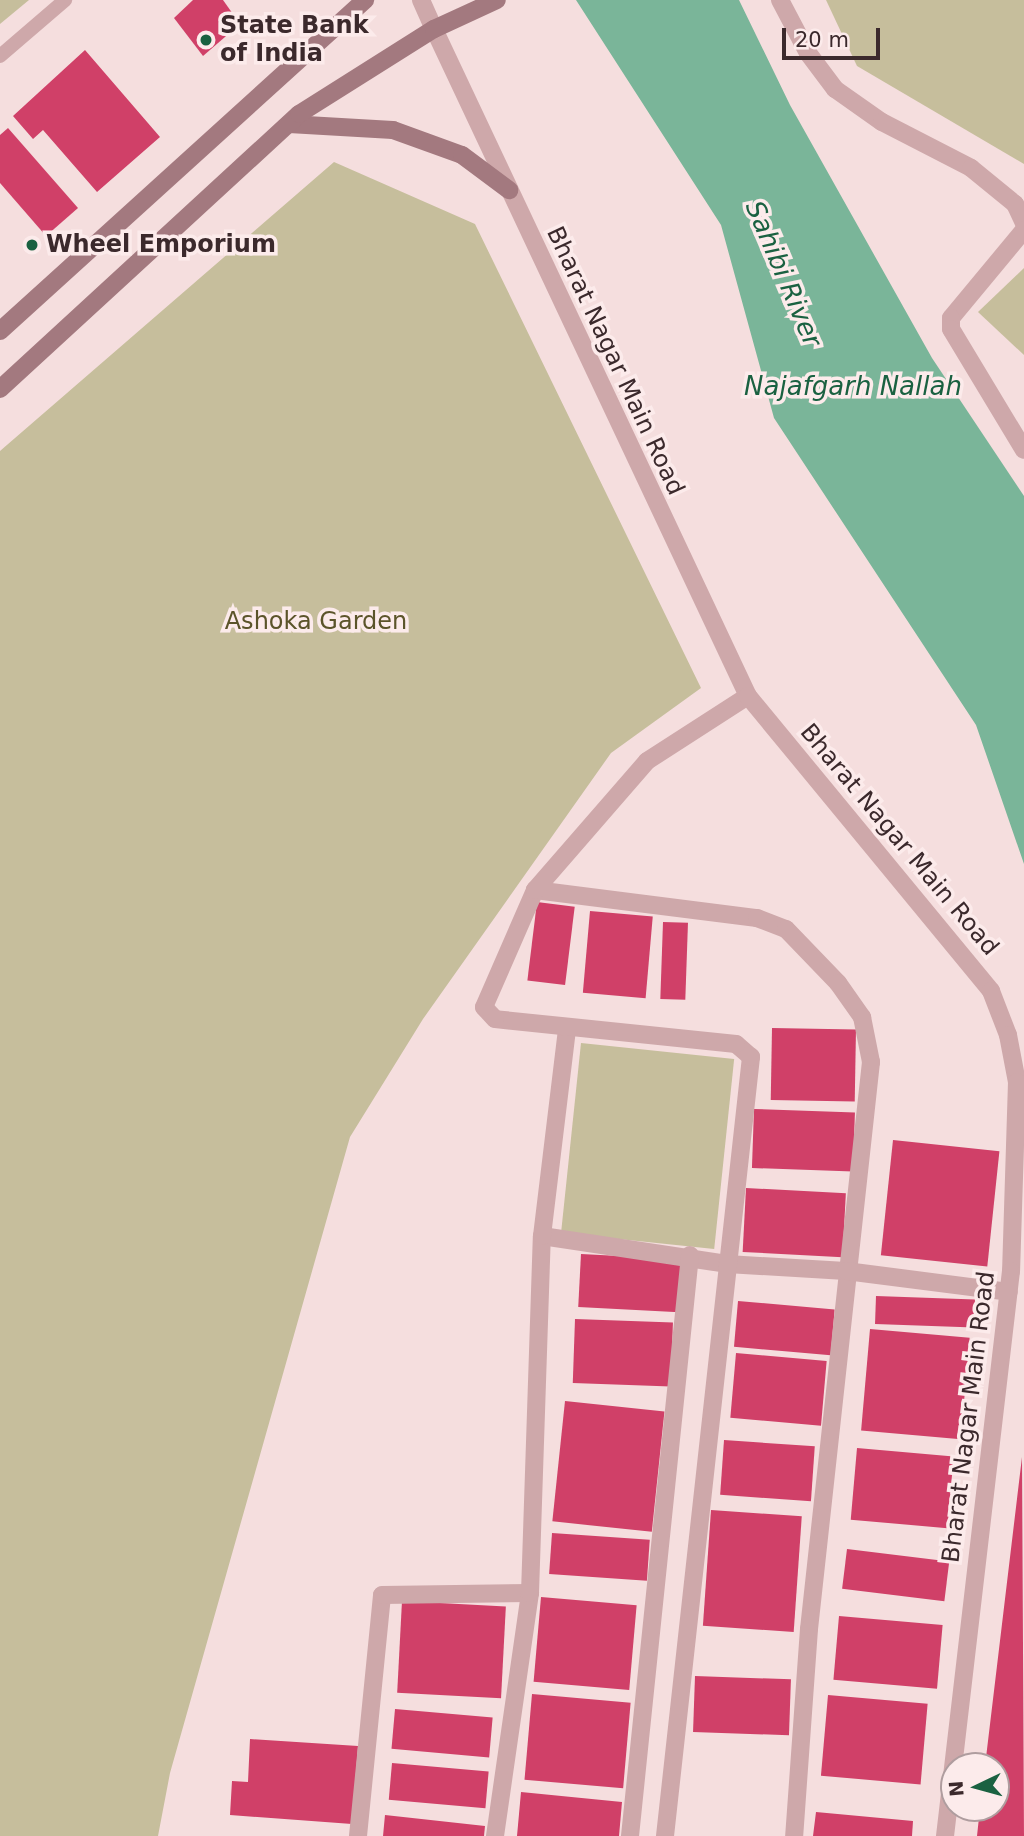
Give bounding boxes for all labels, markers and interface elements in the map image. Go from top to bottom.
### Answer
place label: State Bank of India [220,12,369,68]
scale bar [786,14,884,58]
text: 20 m [795,28,849,52]
marker: State Bank of India [198,32,214,48]
water label: Sahibi River [738,196,828,352]
street label: Bharat Nagar Main Road [540,222,690,500]
place label: Wheel Emporium [46,231,276,259]
marker: Wheel Emporium [24,237,40,253]
water label: Najafgarh Nallah [744,371,962,403]
park label: Ashoka Garden [225,608,407,636]
street label: Bharat Nagar Main Road [794,718,1004,962]
street label: Bharat Nagar Main Road [937,1270,1001,1564]
north arrow [940,1752,1010,1822]
text: N [944,1780,968,1798]

